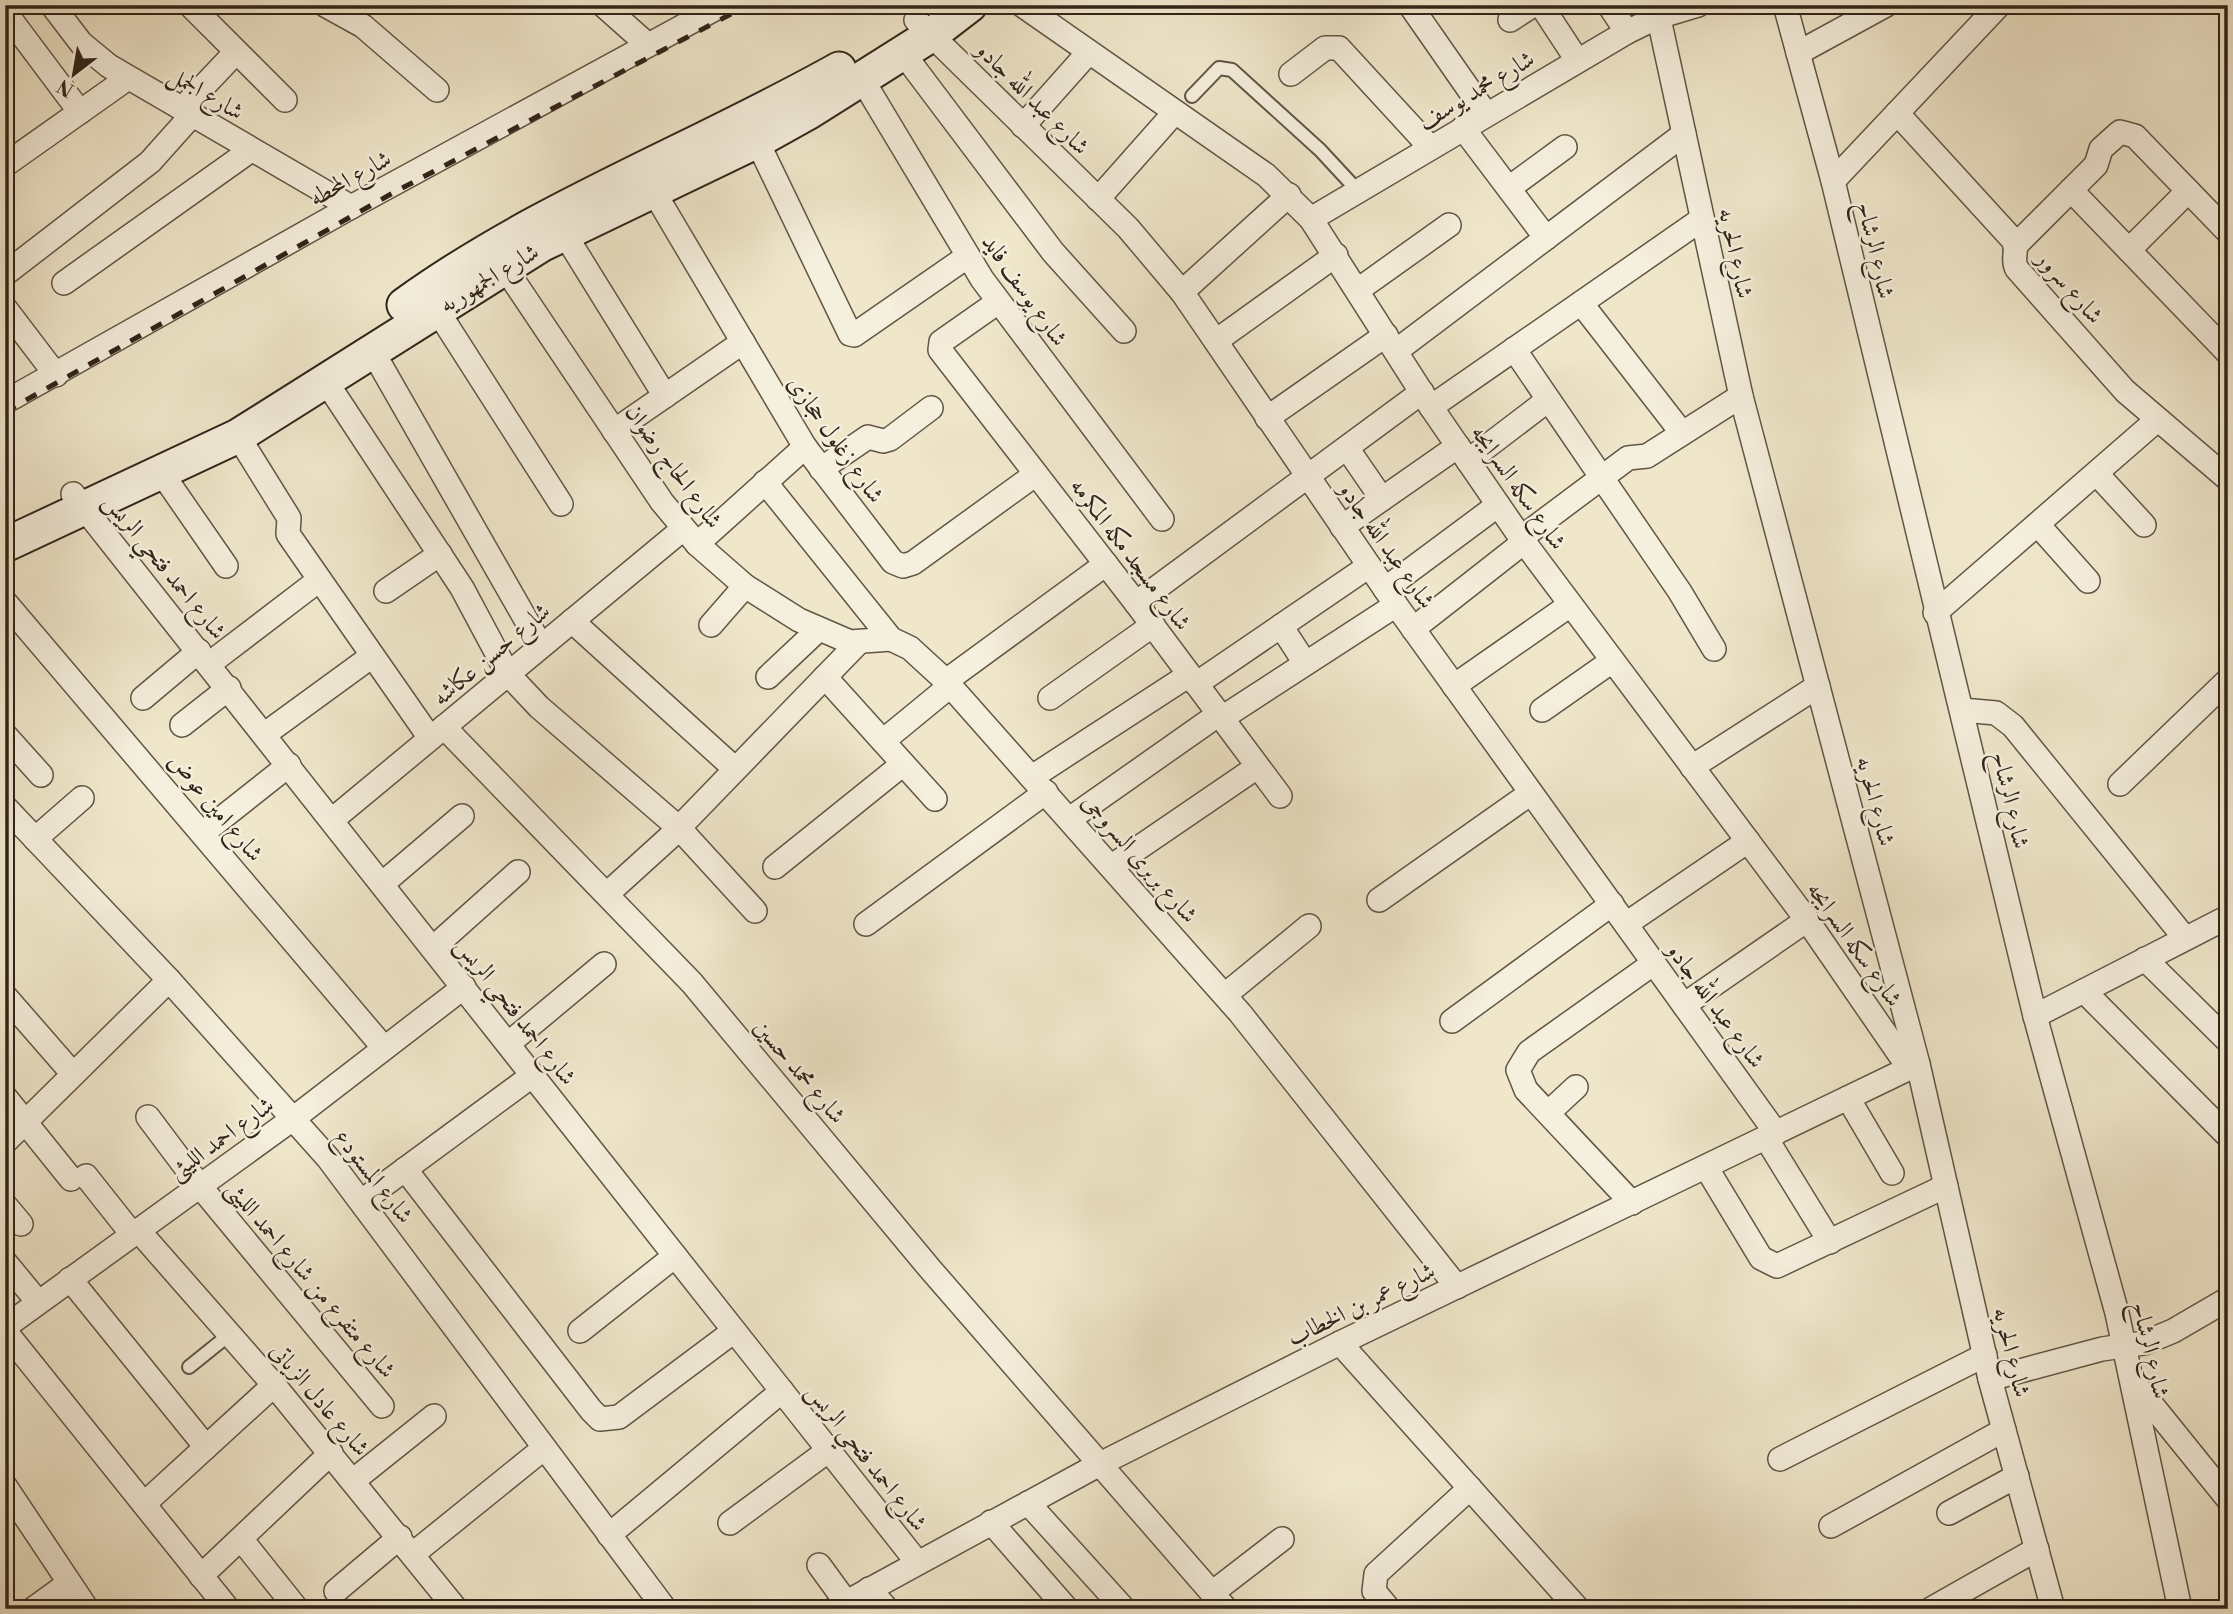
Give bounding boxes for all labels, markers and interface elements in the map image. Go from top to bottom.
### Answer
street label: شارع عبد الله جادو [964,30,1099,165]
north arrow [38,38,108,108]
street label: شارع محمد يوسف [1413,44,1542,141]
street label: شارع الجمل [160,60,249,131]
text: N [53,74,78,102]
street label: شارع المحطه [304,144,399,217]
street label: شارع الرشاح [1844,199,1901,303]
street label: شارع الحريه [1707,205,1759,302]
street label: شارع يوسف فايد [971,229,1074,355]
street label: شارع الجمهوريه [434,237,547,324]
street label: شارع سرور [2025,243,2109,333]
street label: شارع زغلول حجازى [777,370,890,512]
street label: شارع الحاج رضوان [614,398,728,538]
street label: شارع سكه السرايجه [1461,419,1572,558]
street label: شارع عبد الله جادو [1326,471,1445,617]
street label: شارع مسجد مكه المكرمه [1060,472,1197,639]
street label: شارع احمد فتحي الريس [91,487,232,650]
street label: شارع حسن عكاشه [426,597,559,716]
street label: شارع امين عوض [158,747,270,871]
street label: شارع الرشاح [1979,749,2036,853]
street label: شارع الحريه [1845,753,1901,851]
street label: شارع بربرى السروجى [1072,788,1204,932]
street label: شارع سكه السرايجه [1797,876,1908,1015]
street label: شارع عبد الله جادو [1654,931,1775,1077]
street label: شارع احمد فتحي الريس [443,932,582,1096]
street label: شارع محمد حسين [744,1013,852,1133]
street label: شارع احمد الليثى [163,1090,283,1190]
street label: شارع المستودع [324,1123,419,1232]
street label: شارع متفرع من شارع احمد الليثى [216,1175,402,1387]
street label: شارع عمر بن الخطاب [1283,1256,1442,1357]
street label: شارع الرشاح [2119,1299,2176,1403]
street label: شارع الحريه [1981,1304,2037,1401]
street label: شارع عادل الزياتى [260,1336,376,1465]
street label: شارع احمد فتحي الريس [794,1378,933,1542]

